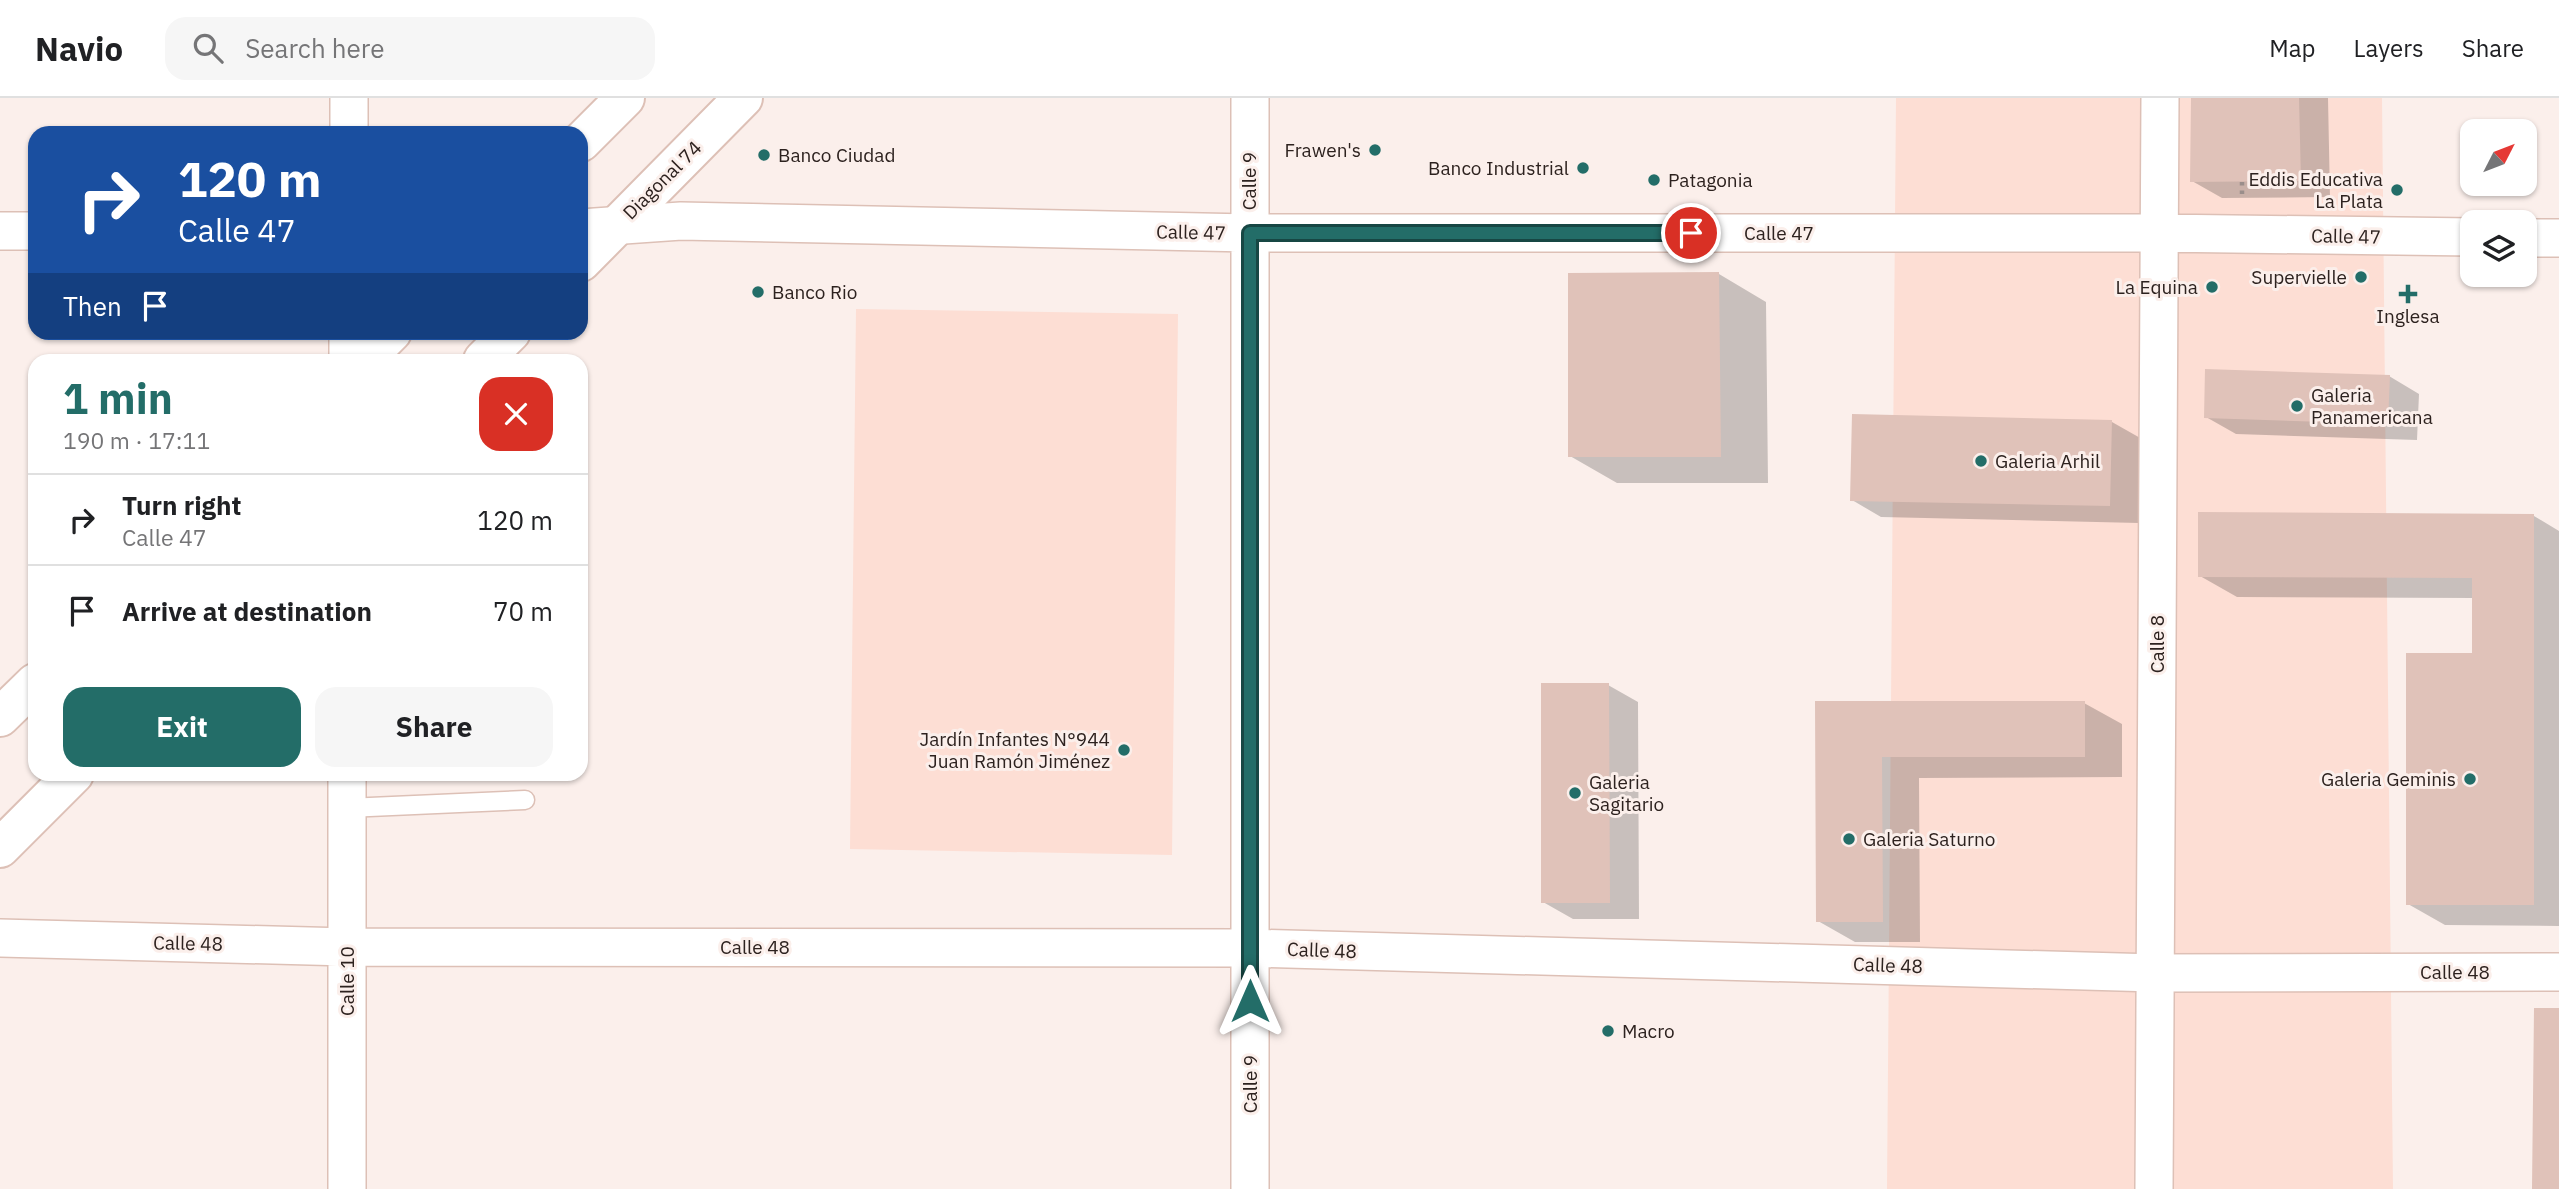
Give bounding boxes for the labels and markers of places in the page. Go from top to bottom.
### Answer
place label: Frawen's [1284,138,1361,162]
marker: Frawen's [1367,142,1383,158]
place label: Banco Ciudad [778,143,895,167]
marker: Banco Ciudad [756,147,772,163]
place label: Banco Industrial [1428,156,1569,180]
marker: Banco Industrial [1575,160,1591,176]
place label: Eddis Educativa La Plata [2248,167,2383,213]
place label: Patagonia [1668,168,1753,192]
marker: Patagonia [1646,172,1662,188]
marker: Eddis Educativa La Plata [2389,182,2405,198]
pin [1661,203,1721,263]
place label: Supervielle [2251,265,2347,289]
marker: Supervielle [2353,269,2369,285]
place label: La Equina [2115,275,2198,299]
marker: La Equina [2204,279,2220,295]
place label: Banco Rio [772,280,857,304]
marker: Banco Rio [750,284,766,300]
marker: Inglesa [2400,286,2416,302]
place label: Inglesa [2376,304,2440,328]
place label: Galeria Panamericana [2311,383,2433,429]
marker: Galeria Panamericana [2289,398,2305,414]
place label: Galeria Arhil [1995,449,2100,473]
marker: Galeria Arhil [1973,453,1989,469]
place label: Jardín Infantes N°944 Juan Ramón Jiménez [919,727,1110,773]
marker: Jardín Infantes N°944 Juan Ramón Jiménez [1116,742,1132,758]
place label: Galeria Geminis [2321,767,2456,791]
place label: Galeria Sagitario [1589,770,1664,816]
marker: Galeria Geminis [2462,771,2478,787]
marker: Galeria Sagitario [1567,785,1583,801]
place label: Galeria Saturno [1863,827,1995,851]
marker: Galeria Saturno [1841,831,1857,847]
place label: Macro [1622,1019,1675,1043]
marker: Macro [1600,1023,1616,1039]

